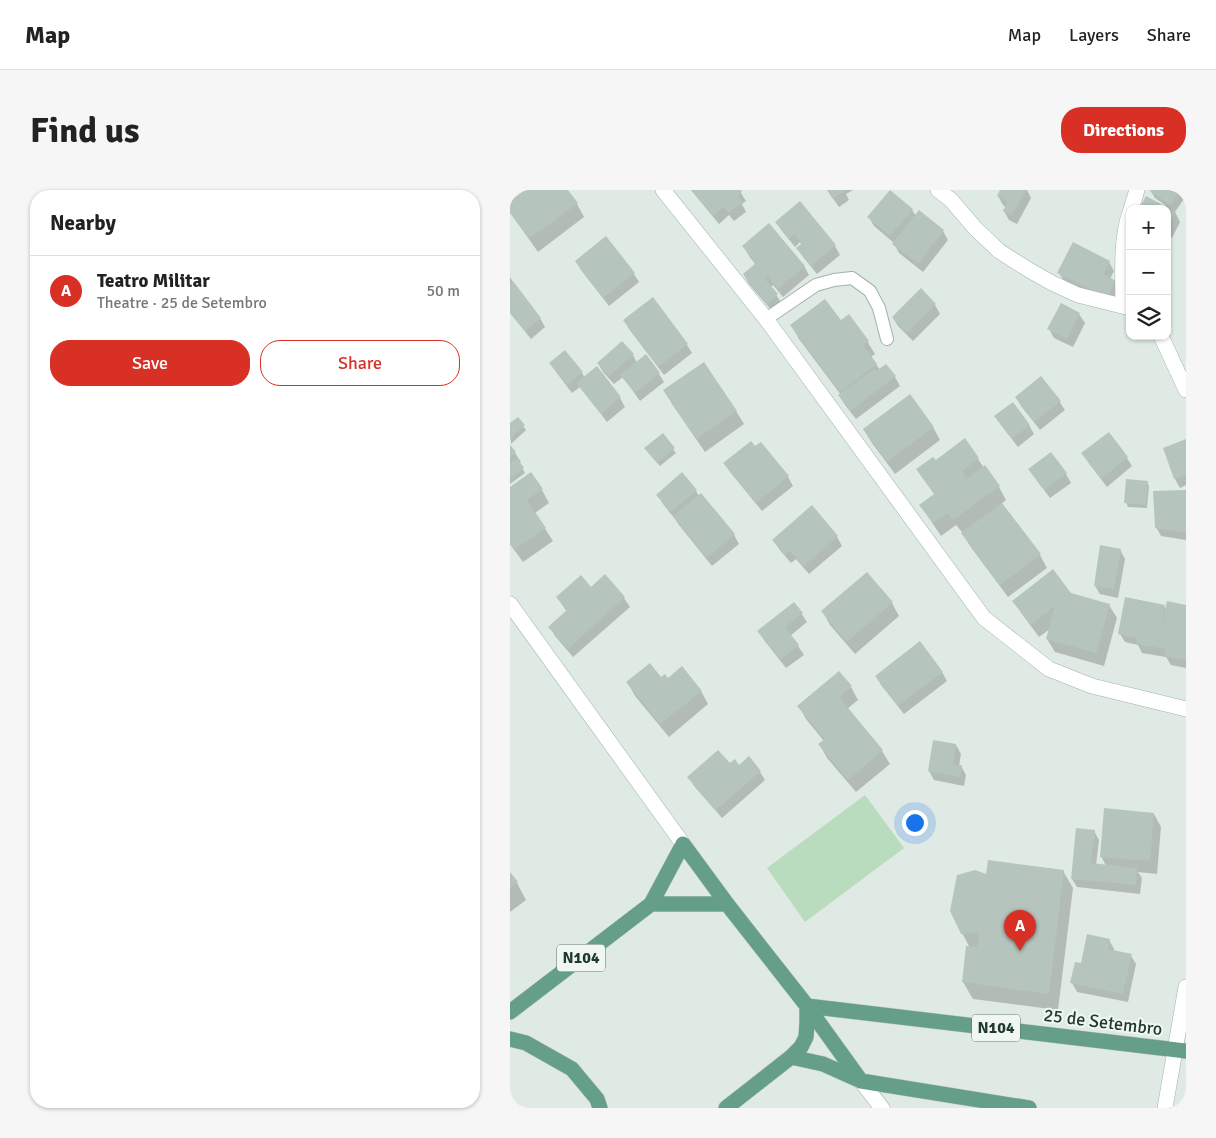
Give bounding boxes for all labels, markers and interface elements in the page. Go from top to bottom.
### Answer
text: Map [25,20,70,50]
text: Map [1008,24,1041,46]
text: Layers [1069,24,1119,46]
text: Share [1147,24,1191,46]
button: Directions [1061,107,1186,153]
text: Find us [30,109,140,152]
map controls [1126,205,1171,340]
button: + [1126,205,1171,250]
text: Nearby [50,210,116,236]
button: − [1126,250,1171,295]
text: Teatro Militar [97,269,210,293]
text: A [61,281,71,301]
text: 50 m [426,281,460,301]
text: Theatre · 25 de Setembro [97,293,267,313]
button: layers [1126,295,1171,340]
button: Save [50,340,250,386]
button: Share [260,340,460,386]
your location [902,810,928,836]
pin: A [1004,910,1036,951]
road number: N104 [557,944,605,971]
street label: 25 de Setembro [1042,1004,1164,1040]
road number: N104 [972,1014,1020,1041]

